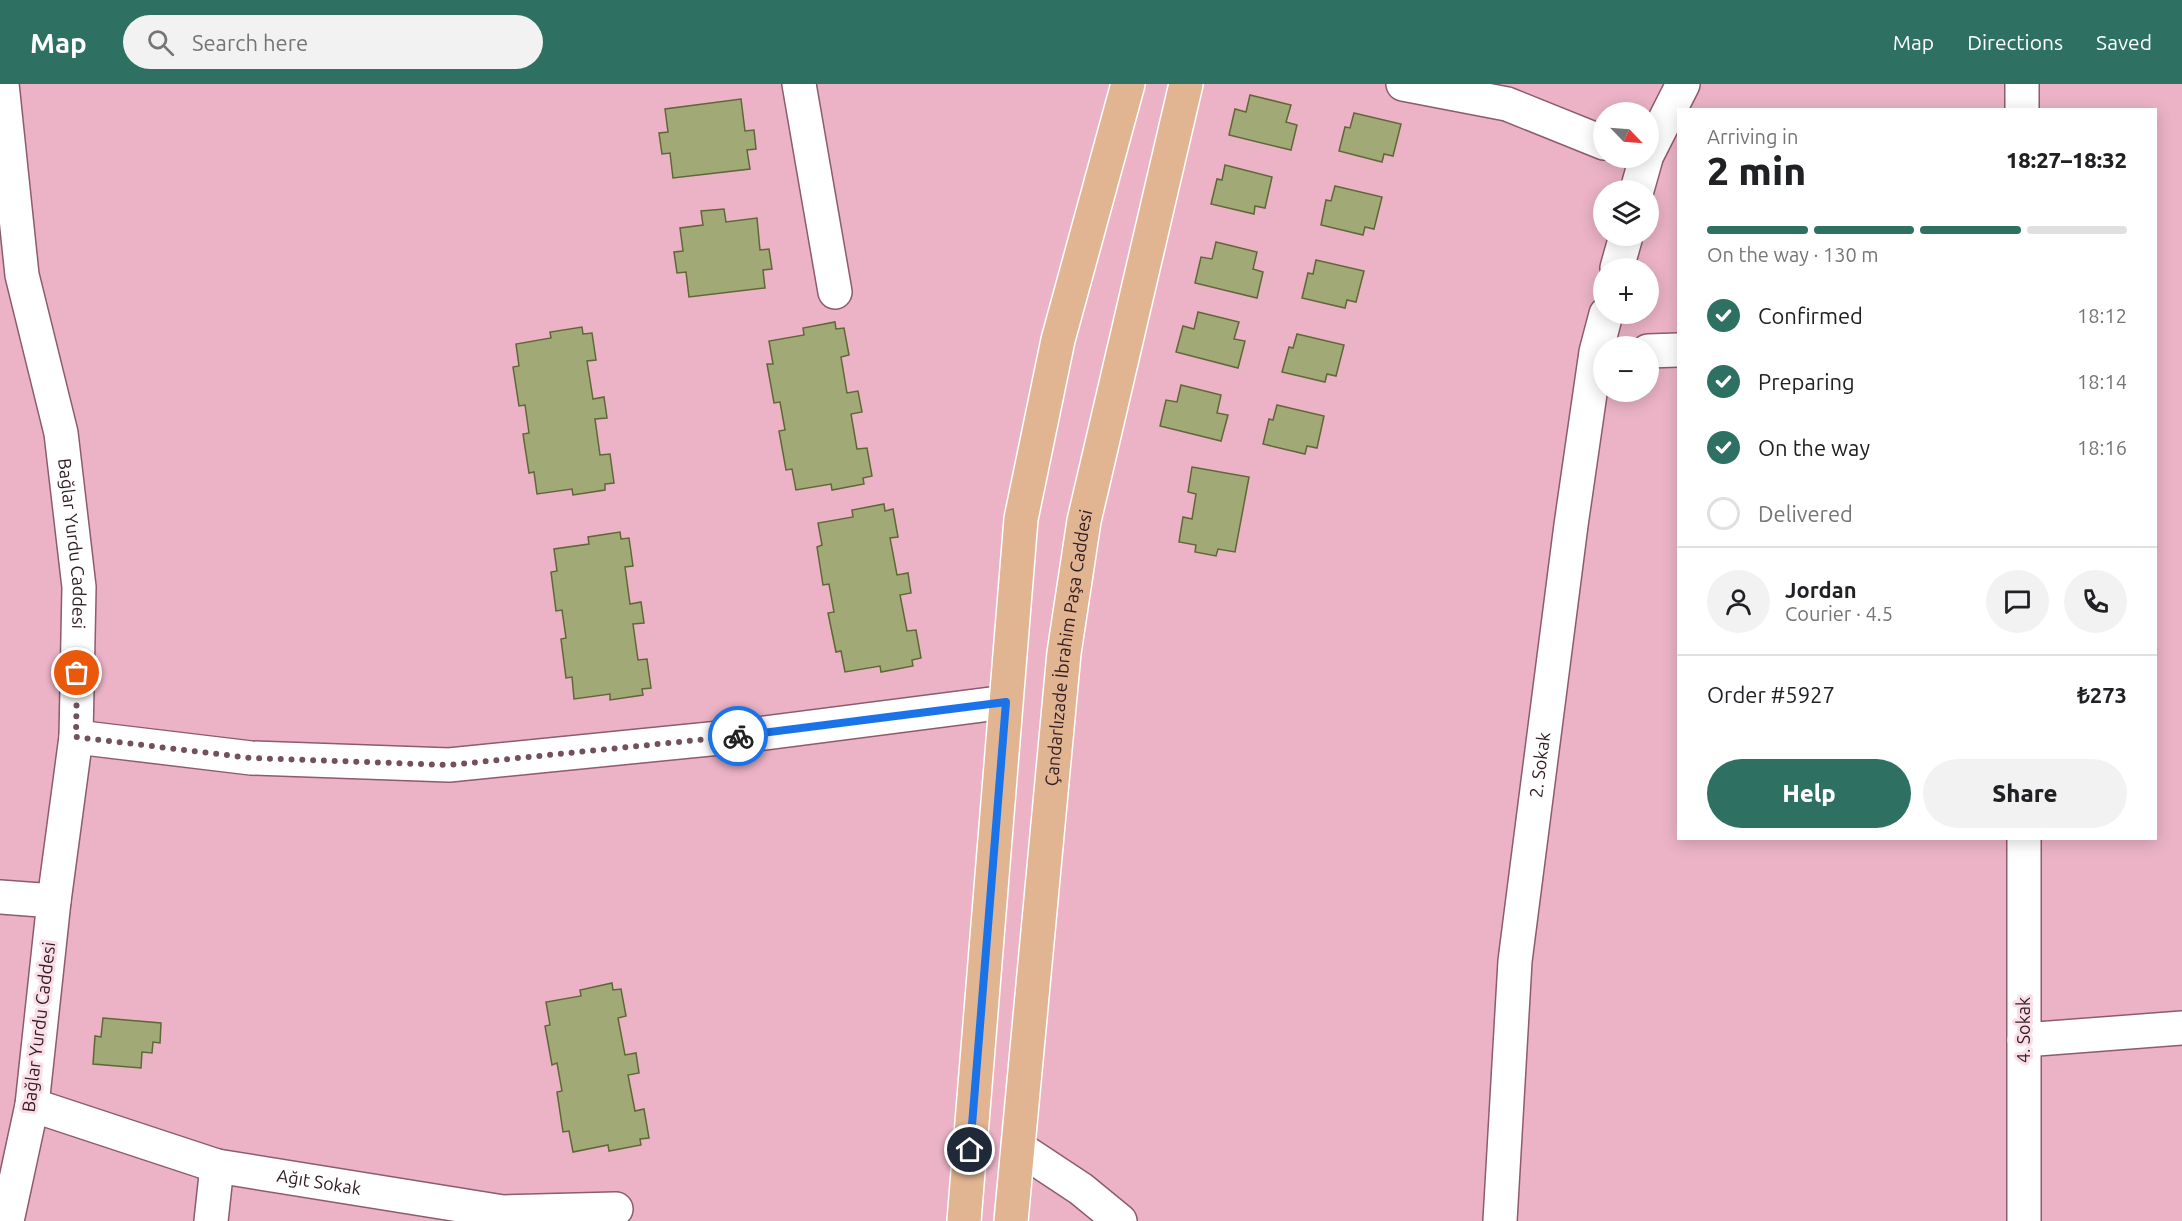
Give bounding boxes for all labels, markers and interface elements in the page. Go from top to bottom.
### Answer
search box [123,15,543,69]
icon: search [144,26,177,59]
text: Map [30,27,87,58]
text: Search here [192,30,308,55]
text: Map [1893,30,1934,54]
text: Directions [1967,30,2063,54]
text: Saved [2096,30,2152,54]
north arrow [1593,102,1659,168]
map controls [1593,102,1659,402]
text: Arriving in [1707,125,1798,148]
text: 18:27–18:32 [2006,147,2127,172]
text: 2 min [1707,149,1806,192]
button: layers [1593,180,1659,246]
text: On the way · 130 m [1707,243,1879,266]
button: + [1593,258,1659,324]
icon: check [1707,299,1740,332]
text: Confirmed [1758,303,1863,328]
text: 18:12 [2077,304,2127,327]
button: − [1593,336,1659,402]
icon: check [1707,365,1740,398]
text: Preparing [1758,369,1855,394]
text: 18:14 [2077,370,2127,393]
icon: check [1707,431,1740,464]
text: On the way [1758,435,1870,460]
text: 18:16 [2077,436,2127,459]
street label: Bağlar Yurdu Caddesi [55,457,90,629]
text: Delivered [1758,501,1853,526]
street label: Çandarlızade İbrahim Paşa Caddesi [1041,507,1095,787]
button: person [1707,570,1770,633]
button: chat [1986,570,2049,633]
button: phone [2064,570,2127,633]
text: Jordan [1785,577,1857,602]
text: Courier · 4.5 [1785,602,1893,625]
pin [51,647,102,698]
icon: bag [60,656,93,689]
text: Order #5927 [1707,682,1835,707]
text: ₺273 [2077,682,2127,707]
courier [708,706,768,766]
icon: bike [722,720,755,753]
street label: 2. Sokak [1525,731,1553,799]
button: Help [1707,759,1911,828]
button: Share [1923,759,2127,828]
street label: Bağlar Yurdu Caddesi [18,941,58,1113]
street label: 4. Sokak [2013,997,2033,1063]
pin [944,1124,995,1175]
icon: home [953,1133,986,1166]
street label: Ağıt Sokak [275,1165,363,1198]

